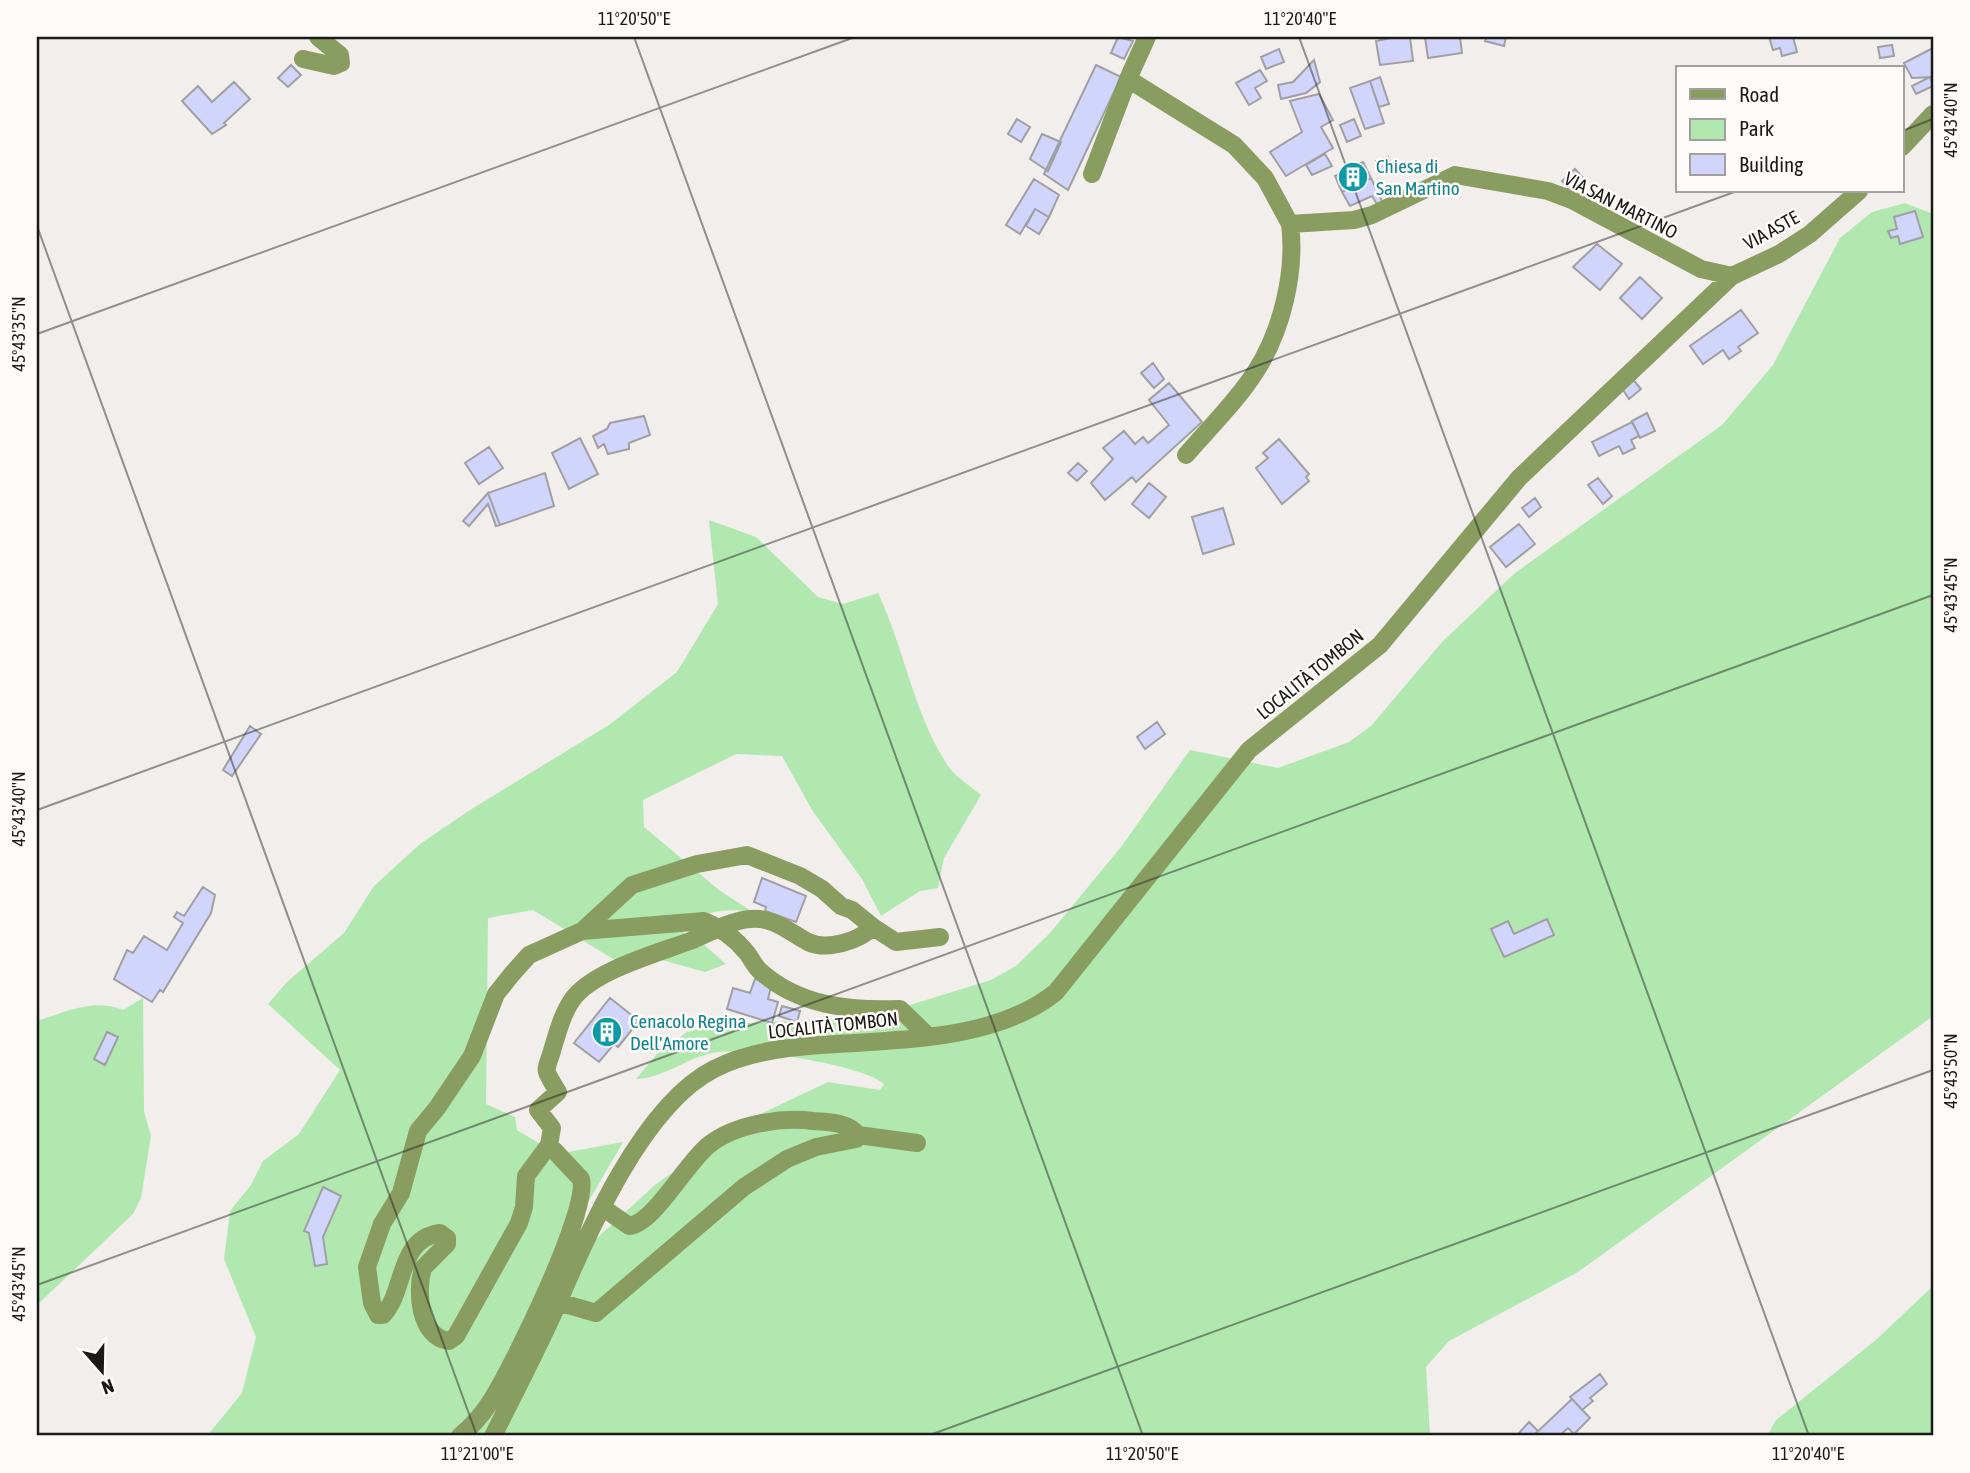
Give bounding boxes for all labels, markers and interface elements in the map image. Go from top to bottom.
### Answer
text: 11°20'50"E [598,8,670,29]
text: 11°20'40"E [1264,8,1336,29]
legend [1676,66,1904,192]
text: Road [1739,82,1779,106]
text: 45°43'40"N [1940,82,1961,158]
text: Park [1739,116,1774,140]
text: Building [1739,152,1803,176]
place label: Chiesa di San Martino [1376,155,1460,199]
building icon: Chiesa di San Martino [1336,160,1370,194]
street label: VIA SAN MARTINO [1561,167,1681,243]
street label: VIA ASTE [1740,206,1802,254]
text: 45°43'35"N [8,296,29,372]
text: 45°43'45"N [1940,557,1961,633]
street label: LOCALITÀ TOMBON [1252,624,1368,724]
text: 45°43'40"N [8,771,29,847]
street label: LOCALITÀ TOMBON [767,1007,899,1043]
place label: Cenacolo Regina Dell'Amore [630,1010,746,1054]
building icon: Cenacolo Regina Dell'Amore [590,1015,624,1049]
text: 45°43'50"N [1940,1033,1961,1109]
text: 45°43'45"N [8,1246,29,1322]
north arrow [66,1336,136,1406]
text: N [99,1375,117,1399]
text: 11°21'00"E [441,1443,513,1464]
text: 11°20'50"E [1106,1443,1178,1464]
text: 11°20'40"E [1772,1443,1844,1464]

